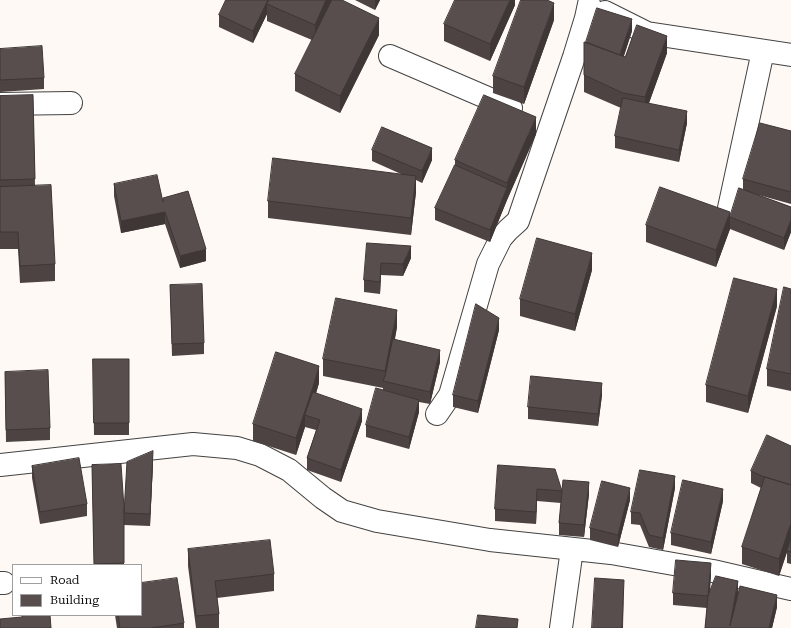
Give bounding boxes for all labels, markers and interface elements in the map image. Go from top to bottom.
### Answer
legend [12,564,142,616]
text: Road [50,573,79,587]
text: Building [50,593,99,607]

